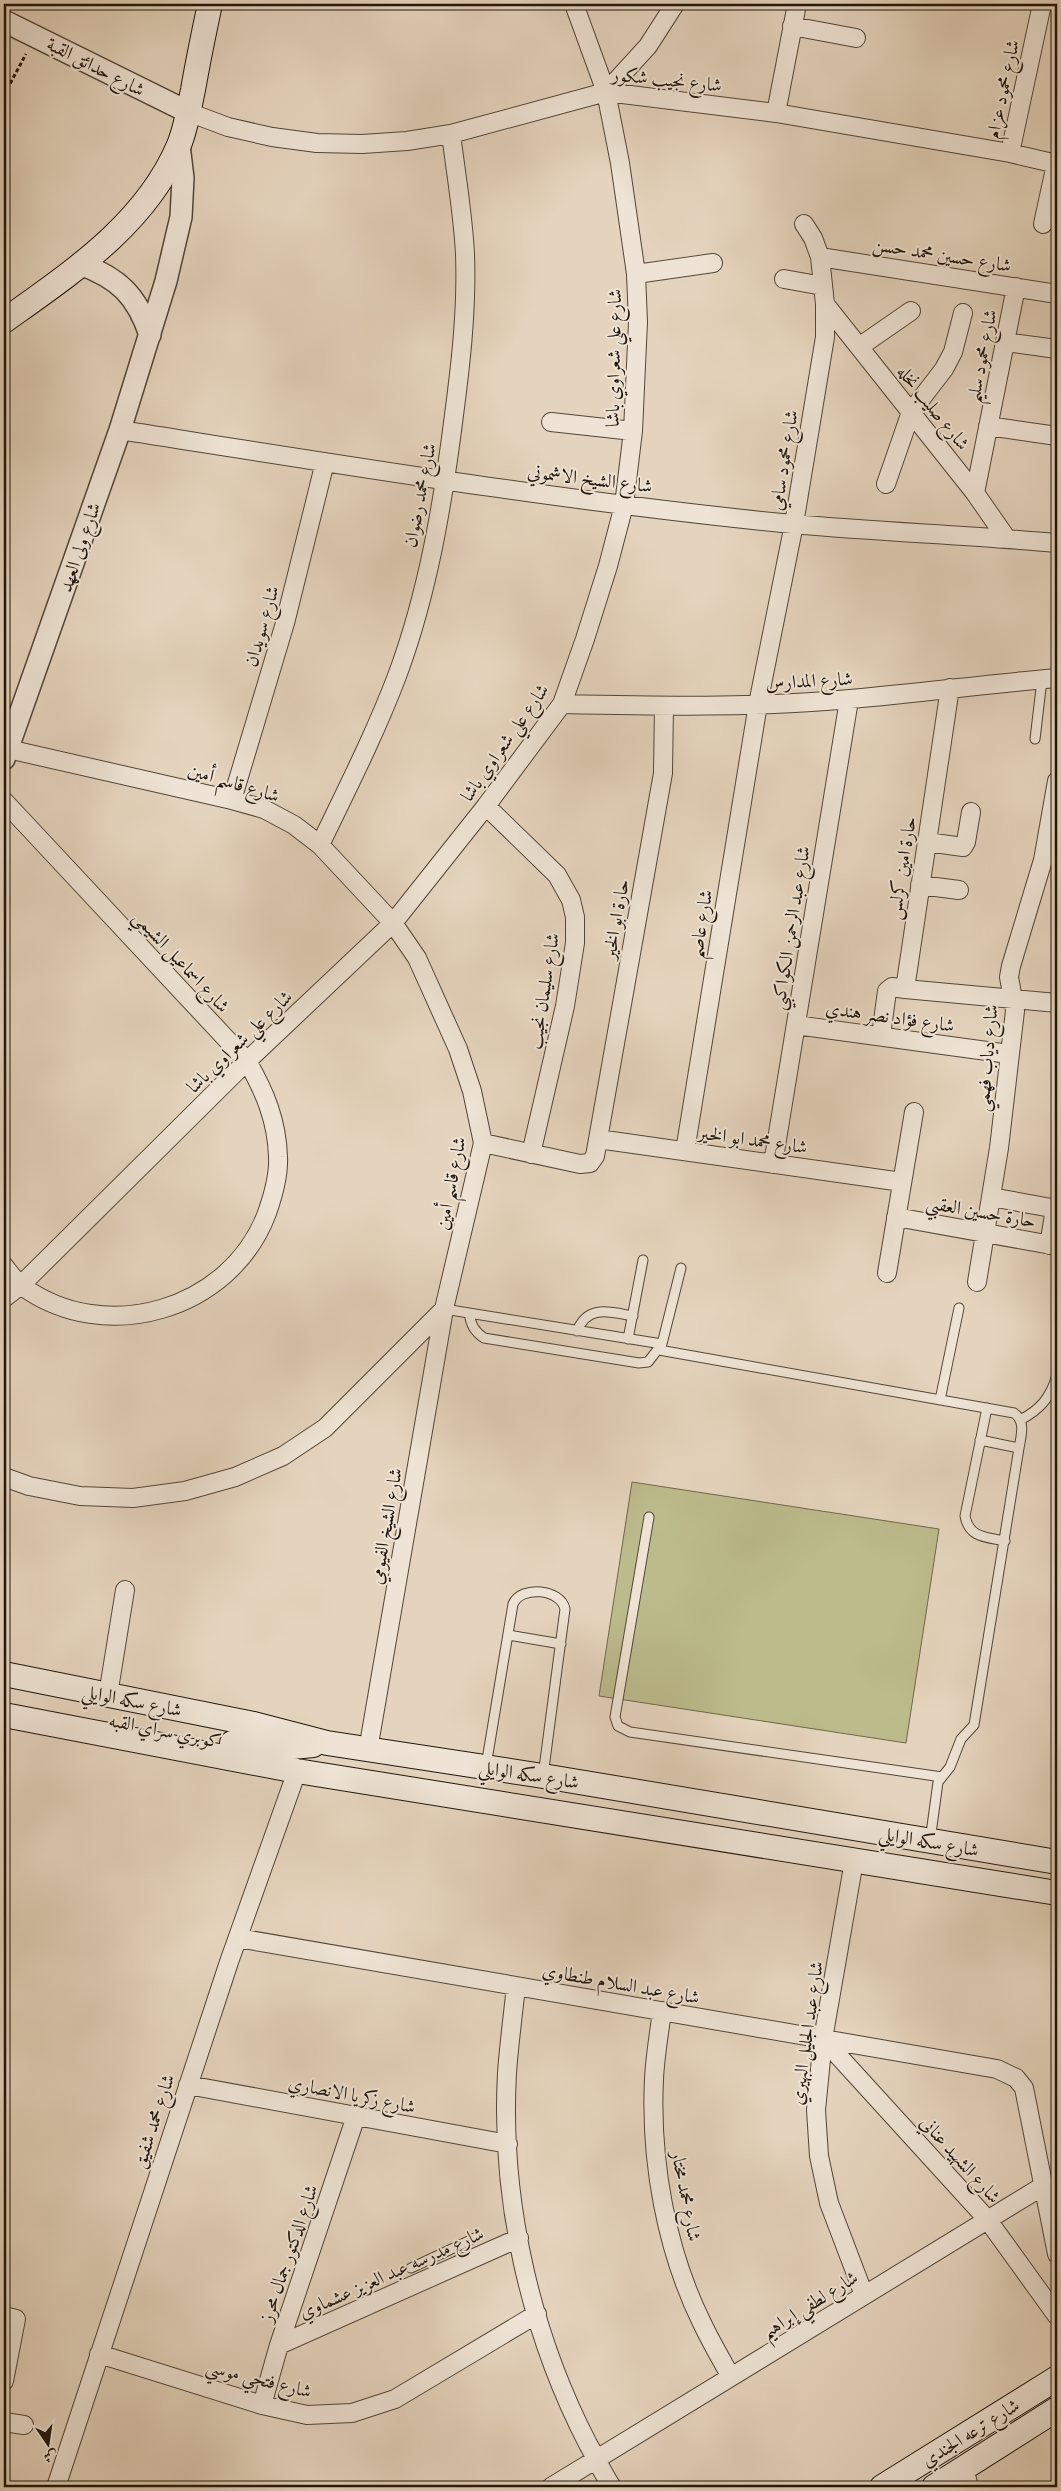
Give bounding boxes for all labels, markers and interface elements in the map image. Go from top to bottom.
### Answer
street label: شارع حدائق القبة [41,32,149,105]
street label: شارع محمود عزام [981,38,1029,142]
street label: شارع نجيب شكور [608,62,723,101]
street label: شارع حسين محمد حسن [870,232,1013,281]
street label: شارع علي شعراوي باشا [601,289,633,428]
street label: شارع محمود سليم [961,307,1010,406]
street label: شارع صليب نخله [889,360,975,457]
street label: شارع محمود سامي [764,408,807,513]
street label: شارع محمد رضوان [398,441,445,550]
street label: شارع الشيخ الاشموني [525,459,654,504]
street label: شارع ولى العهد [53,500,109,596]
street label: شارع سويدان [239,583,288,670]
street label: شارع المدارس [765,667,853,698]
street label: شارع علي شعراوي باشا [455,679,559,810]
street label: شارع قاسم أمين [183,757,283,815]
street label: حارة امين كرلس [882,815,922,921]
street label: شارع عبد الرحمن الكواكبي [766,844,822,1013]
street label: حارة ابو الخير [597,877,635,963]
street label: شارع عاصم [684,888,725,961]
street label: شارع اسماعيل الشيمي [123,905,235,1022]
street label: شارع سليمان نجيب [523,931,568,1052]
street label: شارع علي شعراوي باشا [182,985,302,1103]
street label: شارع فؤاد نصر هندي [823,996,956,1041]
street label: شارع دياب فهمي [970,1003,1010,1113]
street label: شارع محمد ابو الخير [694,1120,809,1163]
street label: شارع قاسم أمين [429,1134,479,1233]
street label: حارة حسين العقبي [923,1190,1038,1239]
street label: شارع الشيخ الفيومي [364,1466,413,1587]
street label: شارع سكه الوايلي [79,1680,184,1728]
street label: كوبري سراي القبه [106,1708,223,1757]
street label: شارع سكه الوايلي [476,1755,581,1801]
street label: شارع سكه الوايلي [876,1821,981,1868]
street label: شارع عبد السلام طنطاوي [539,1958,702,2014]
street label: شارع عبد الجليل البهيري [785,1960,832,2107]
street label: شارع محمد شفيق [127,2071,183,2172]
street label: شارع زكريا الانصاري [286,2071,418,2122]
street label: شارع الشهيد عناني [912,2111,1006,2211]
street label: شارع محمد مختار [662,2147,707,2244]
street label: شارع الدكتور جمال محرز [254,2181,327,2328]
street label: شارع مدرسه عبد العزيز عشماوي [295,2221,489,2327]
street label: شارع لطفي إبراهيم [757,2266,866,2350]
street label: شارع فتحي موسي [202,2354,314,2410]
street label: شارع ترعه الجندي [917,2393,1026,2475]
north arrow [22,2418,72,2468]
text: ش [42,2445,59,2466]

